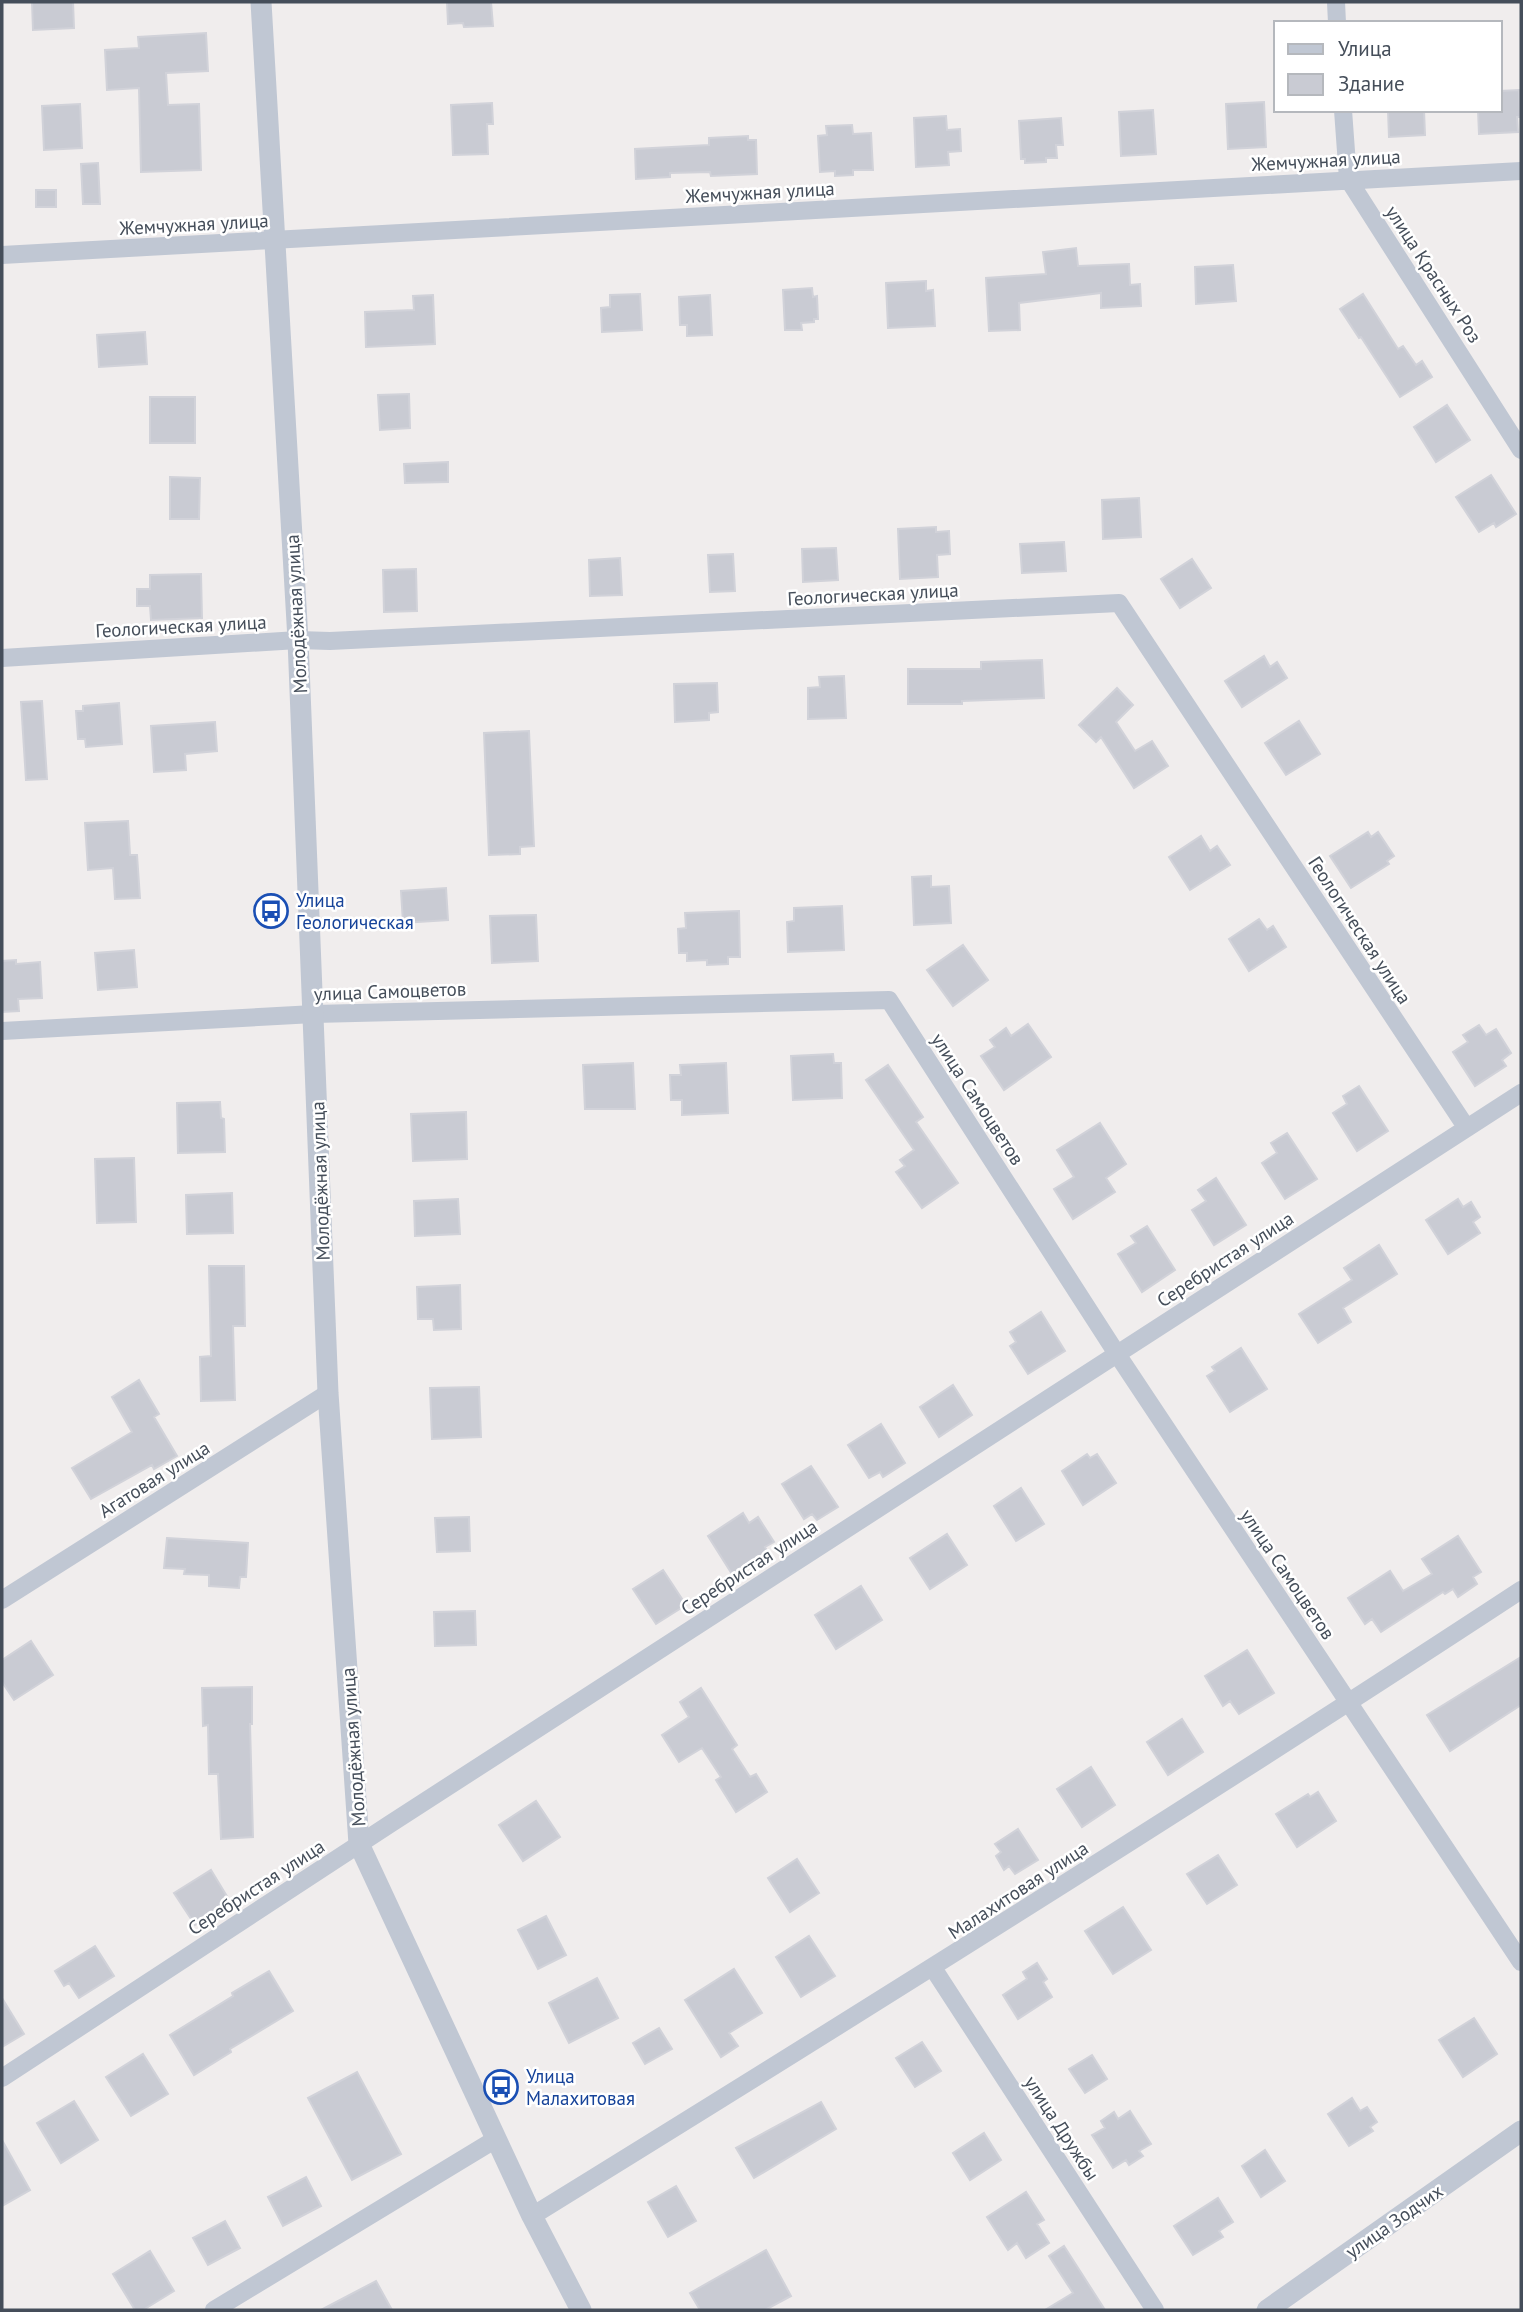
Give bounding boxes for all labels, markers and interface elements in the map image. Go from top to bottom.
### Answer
legend [1274,21,1502,112]
text: Улица [1338,35,1392,62]
text: Здание [1338,70,1405,97]
street label: Жемчужная улица [1250,144,1401,176]
street label: Жемчужная улица [684,176,835,208]
street label: улица Красных Роз [1381,201,1487,347]
street label: Жемчужная улица [118,208,269,240]
street label: Молодёжная улица [280,534,312,694]
street label: Геологическая улица [787,578,959,610]
street label: Геологическая улица [95,610,267,642]
street label: Геологическая улица [1303,852,1417,1008]
place label: Улица Геологическая [296,888,414,934]
bus stop icon: Улица Геологическая [252,892,290,930]
street label: улица Самоцветов [313,976,467,1006]
street label: улица Самоцветов [926,1028,1030,1170]
street label: Молодёжная улица [305,1101,335,1261]
street label: Серебристая улица [1152,1206,1298,1312]
street label: Агатовая улица [94,1435,214,1523]
street label: улица Самоцветов [1235,1504,1341,1644]
street label: Серебристая улица [676,1514,822,1620]
street label: Молодёжная улица [335,1667,371,1827]
street label: Серебристая улица [183,1834,329,1940]
street label: Малахитовая улица [943,1836,1093,1944]
place label: Улица Малахитовая [526,2064,635,2110]
bus stop icon: Улица Малахитовая [482,2068,520,2106]
street label: улица Дружбы [1019,2071,1105,2185]
street label: улица Зодчих [1341,2178,1448,2263]

